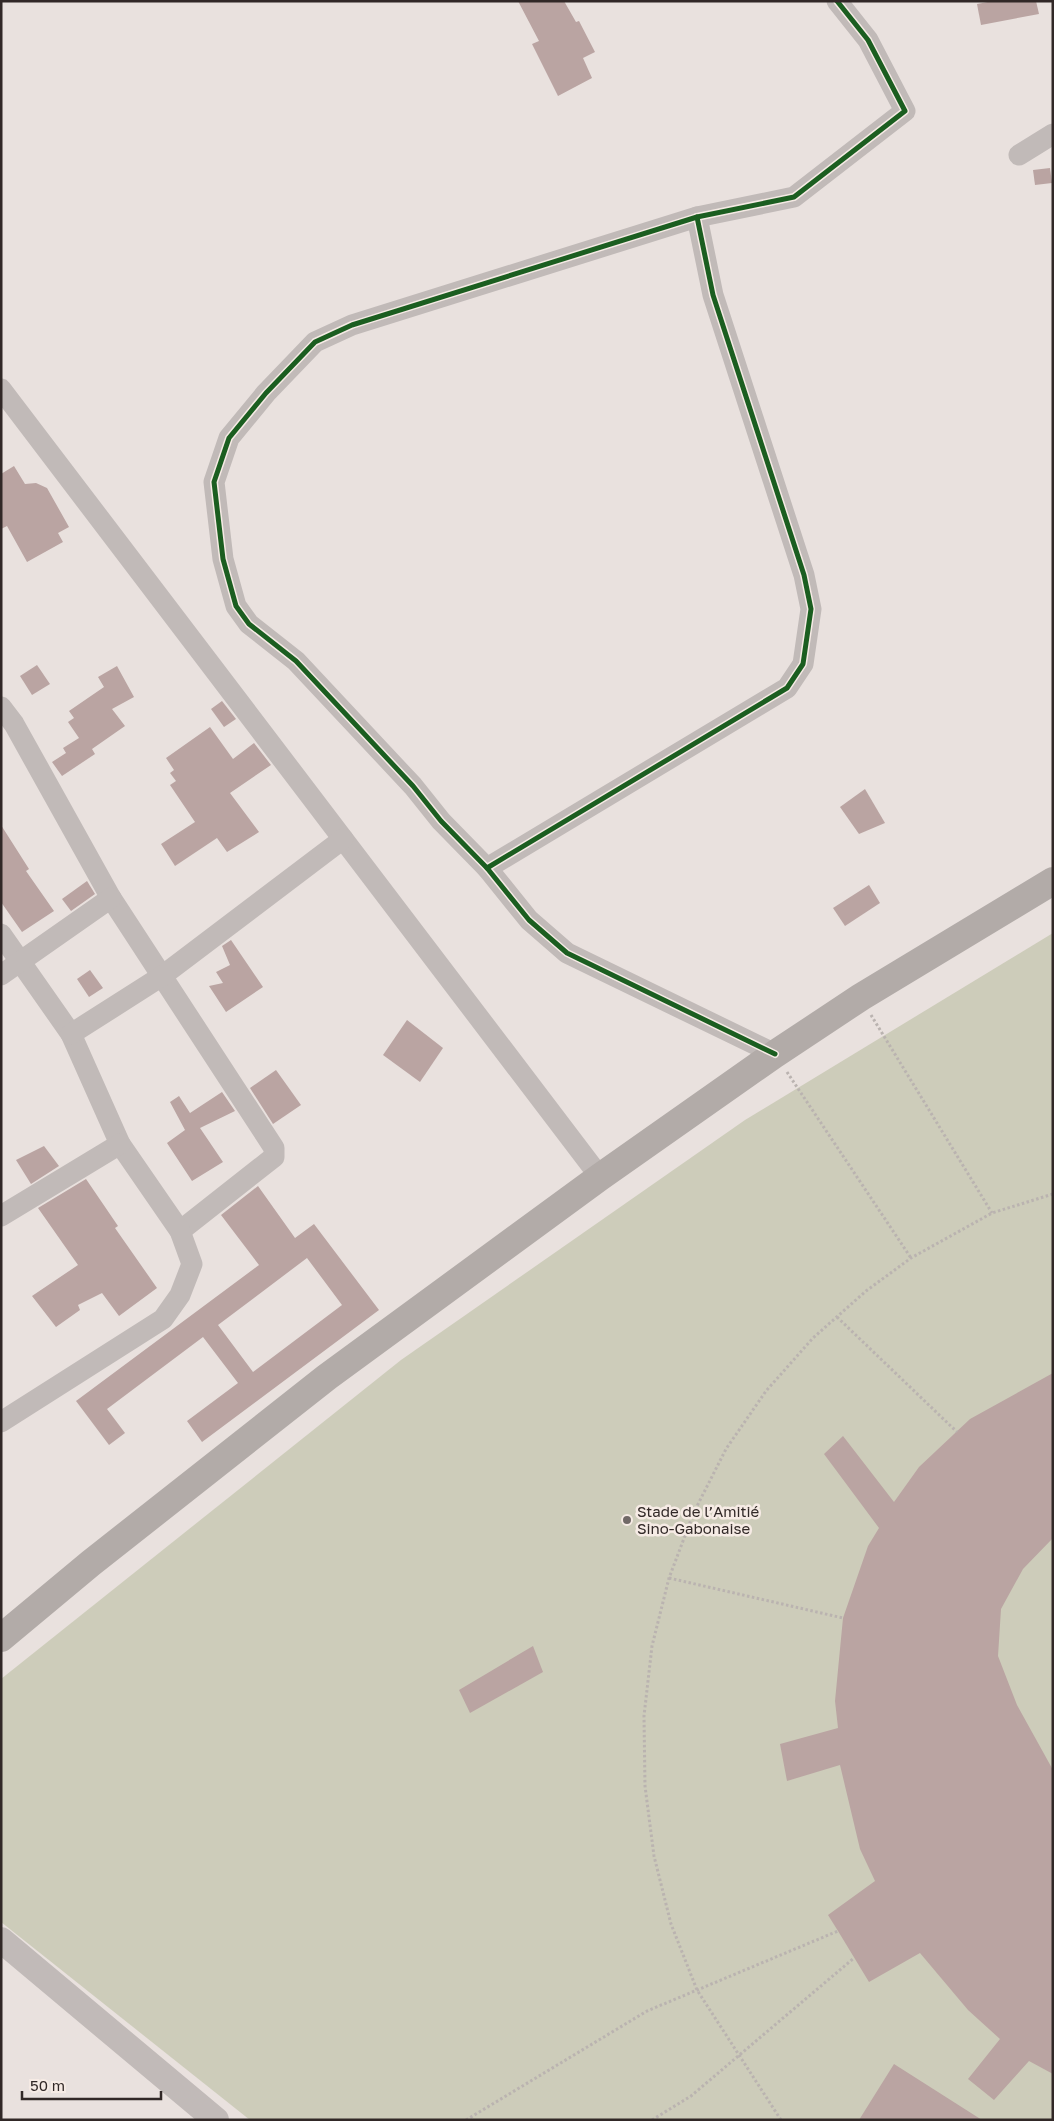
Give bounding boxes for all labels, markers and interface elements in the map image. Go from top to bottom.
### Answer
place label: Stade de l’Amitié Sino-Gabonaise [637,1502,759,1537]
marker: Stade de l’Amitié Sino-Gabonaise [621,1514,633,1526]
scale bar [22,2068,161,2100]
text: 50 m [30,2076,65,2094]

